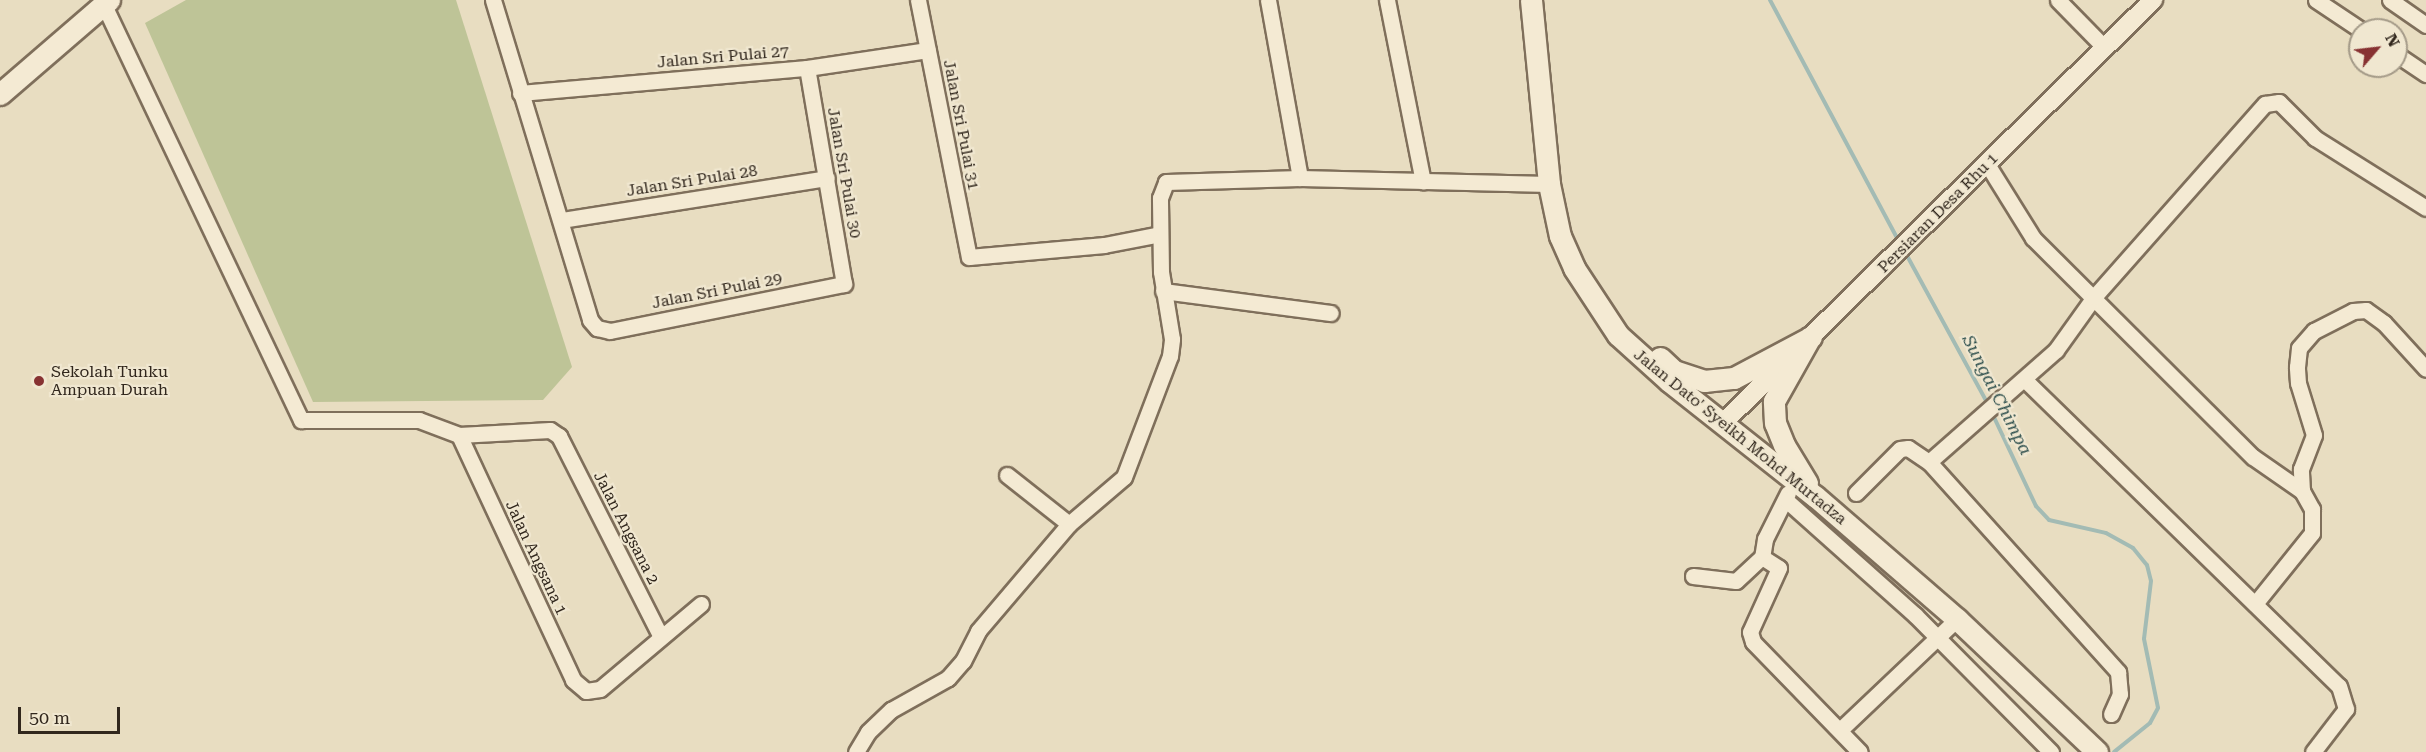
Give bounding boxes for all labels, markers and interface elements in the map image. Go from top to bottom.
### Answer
north arrow [2348,18,2408,78]
text: N [2381,30,2404,50]
street label: Jalan Sri Pulai 27 [656,42,790,72]
street label: Jalan Sri Pulai 31 [939,58,983,192]
street label: Jalan Sri Pulai 30 [823,106,865,240]
street label: Persiaran Desa Rhu 1 [1874,149,2002,277]
street label: Jalan Sri Pulai 28 [625,161,759,201]
street label: Jalan Sri Pulai 29 [650,269,784,313]
water label: Sungai Chimpa [1957,331,2037,459]
street label: Jalan Dato' Syeikh Mohd Murtadza [1630,345,1850,529]
place label: Sekolah Tunku Ampuan Durah [51,362,168,400]
marker: Sekolah Tunku Ampuan Durah [32,374,46,388]
street label: Jalan Angsana 2 [589,468,663,588]
street label: Jalan Angsana 1 [501,498,571,618]
scale bar [21,695,123,733]
text: 50 m [29,707,70,728]

